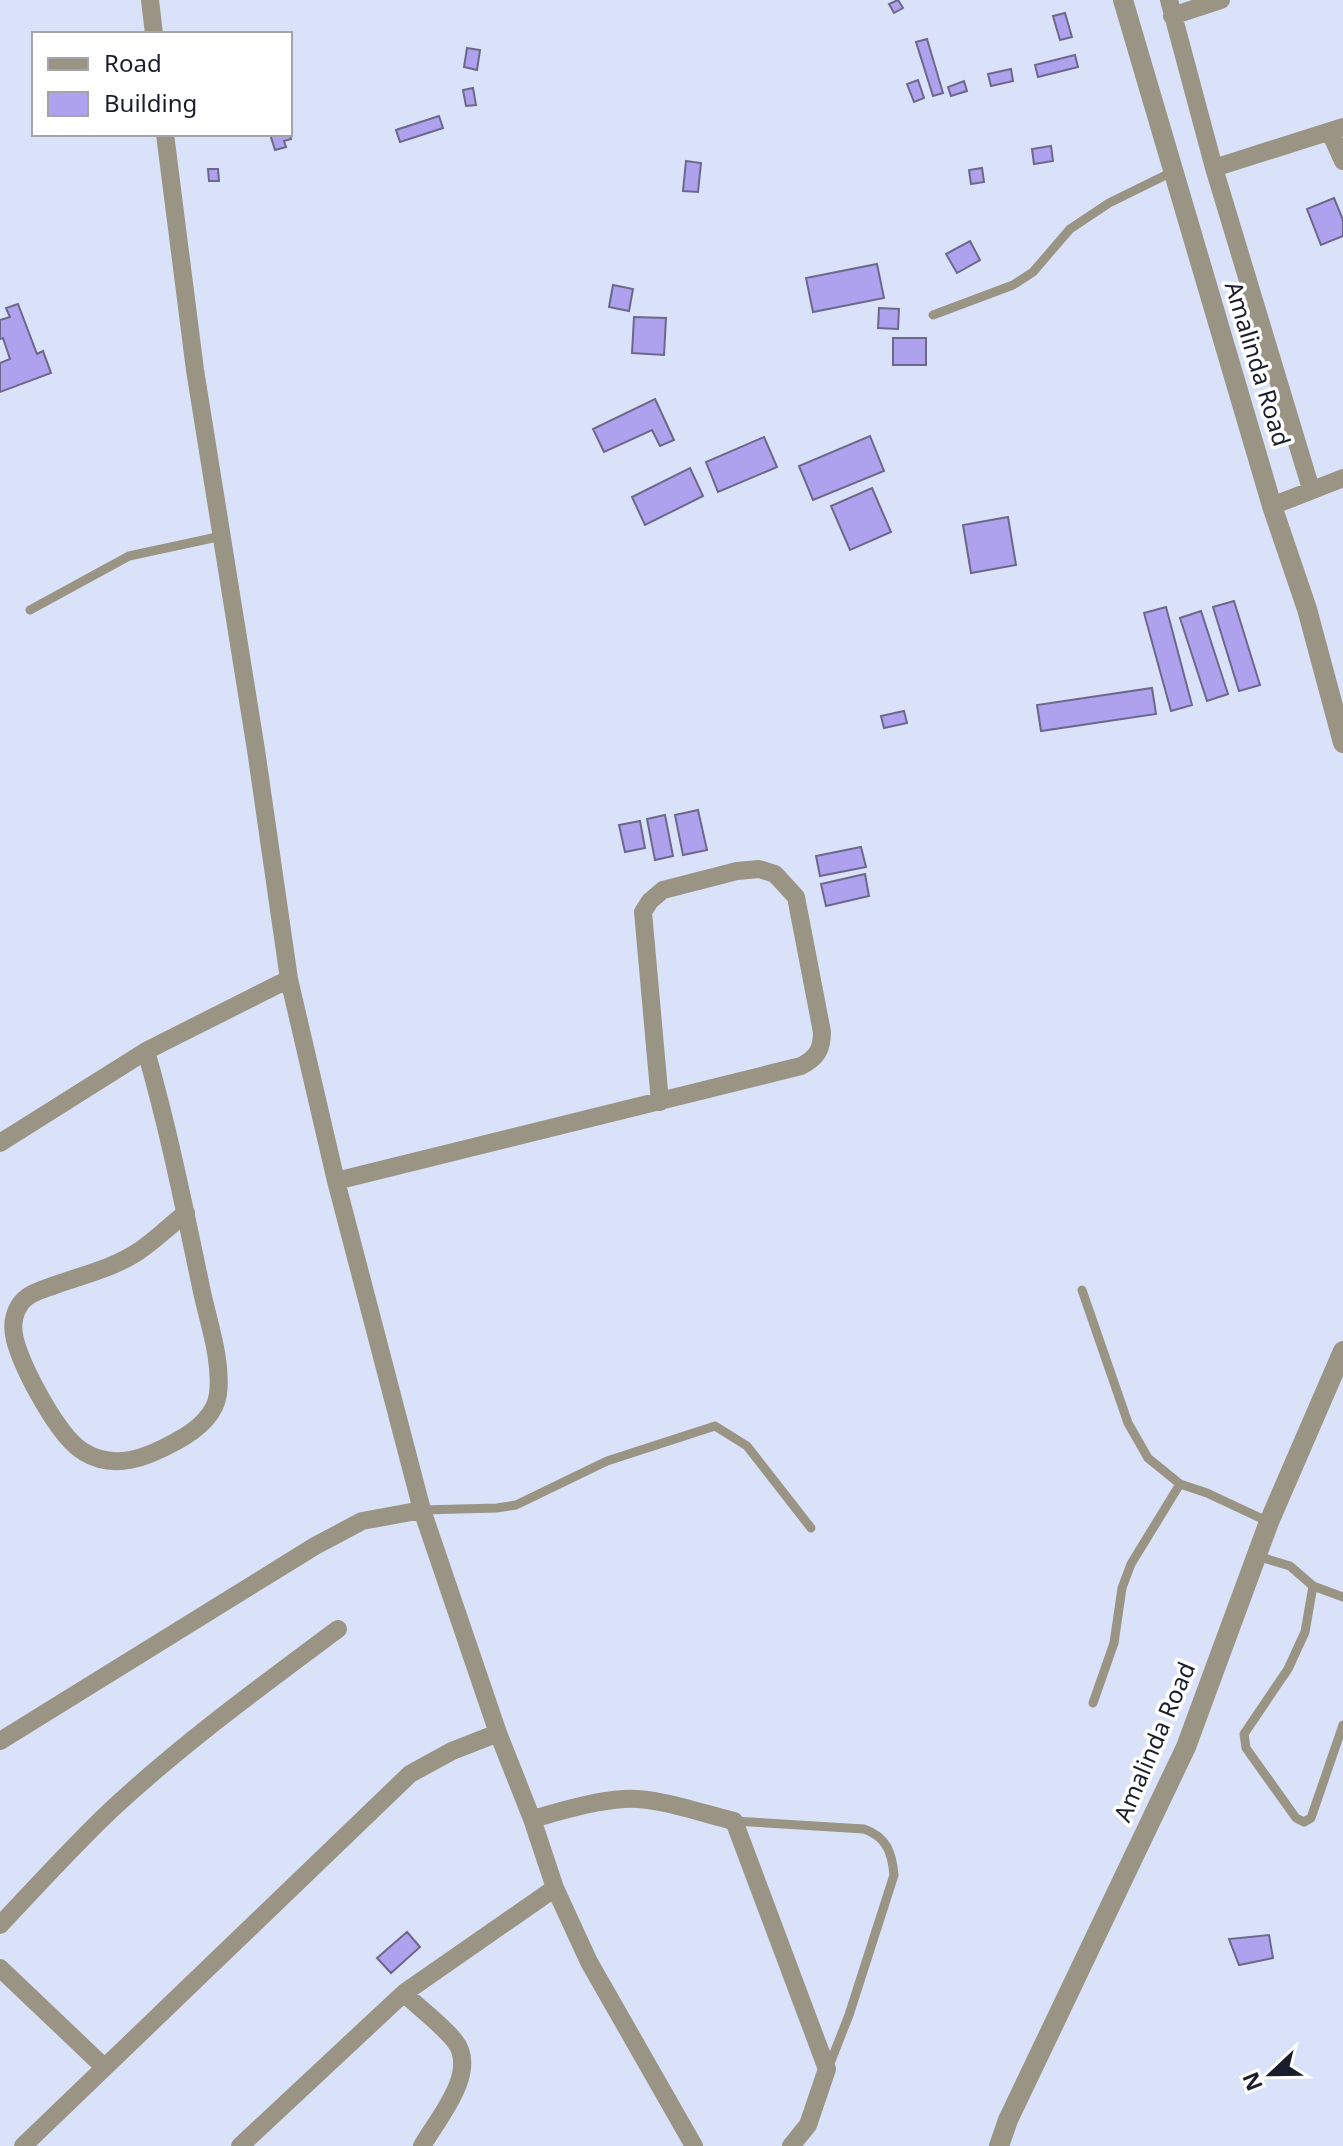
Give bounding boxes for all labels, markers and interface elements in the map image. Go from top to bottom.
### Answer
legend [32,32,292,136]
text: Road [104,46,162,79]
text: Building [104,86,197,119]
street label: Amalinda Road [1218,277,1299,450]
street label: Amalinda Road [1105,1656,1202,1826]
north arrow [1231,2034,1311,2114]
text: N [1234,2068,1269,2096]

